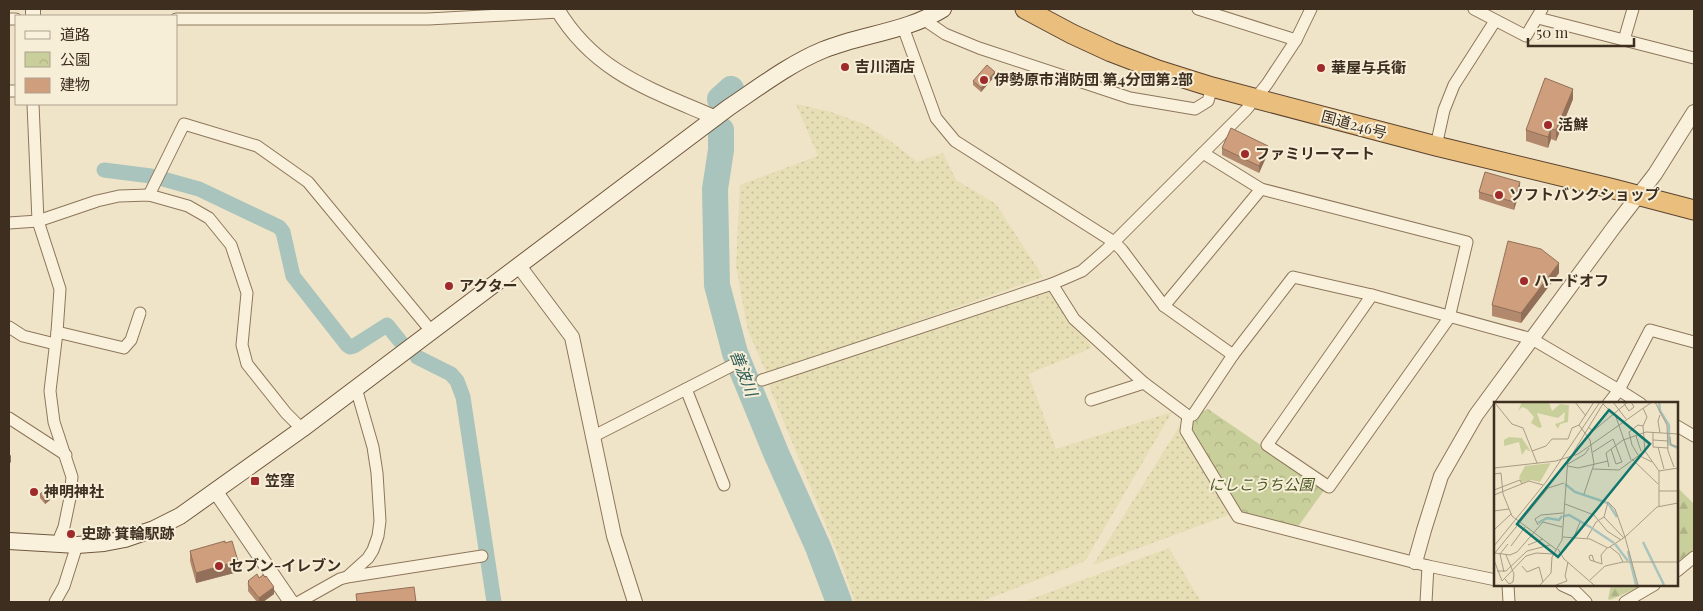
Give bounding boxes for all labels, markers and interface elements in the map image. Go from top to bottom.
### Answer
legend [15,15,178,105]
scale bar [1528,15,1634,47]
text: 50 m [1536,22,1569,42]
text: 道路 [60,24,90,44]
text: 公園 [60,49,90,69]
place label: 吉川酒店 [855,56,915,76]
place label: 華屋与兵衛 [1331,57,1406,77]
marker: 吉川酒店 [839,61,851,73]
marker: 華屋与兵衛 [1315,62,1327,74]
place label: 伊勢原市消防団 第4分団第2部 [994,69,1193,89]
text: 建物 [60,74,90,94]
marker: 伊勢原市消防団 第4分団第2部 [978,74,990,86]
street label: 国道246号 [1319,106,1389,142]
place label: 活鮮 [1558,114,1588,134]
marker: 活鮮 [1542,119,1554,131]
place label: ファミリーマート [1255,143,1375,163]
marker: ファミリーマート [1239,148,1251,160]
place label: ソフトバンクショップ [1509,184,1660,204]
marker: ソフトバンクショップ [1493,189,1505,201]
place label: ハードオフ [1534,270,1609,290]
place label: アクター [459,275,518,295]
marker: ハードオフ [1518,275,1530,287]
marker: アクター [443,280,455,292]
water label: 善波川 [726,347,764,401]
inset map [1494,402,1678,586]
place label: 笠窪 [265,470,295,490]
park label: にしこうち公園 [1208,474,1315,494]
marker: 笠窪 [249,475,261,487]
place label: 神明神社 [43,481,104,501]
marker: 神明神社 [28,486,40,498]
place label: 史跡 箕輪駅跡 [81,523,175,543]
marker: 史跡 箕輪駅跡 [65,528,77,540]
place label: セブン-イレブン [229,555,341,575]
marker: セブン-イレブン [213,560,225,572]

